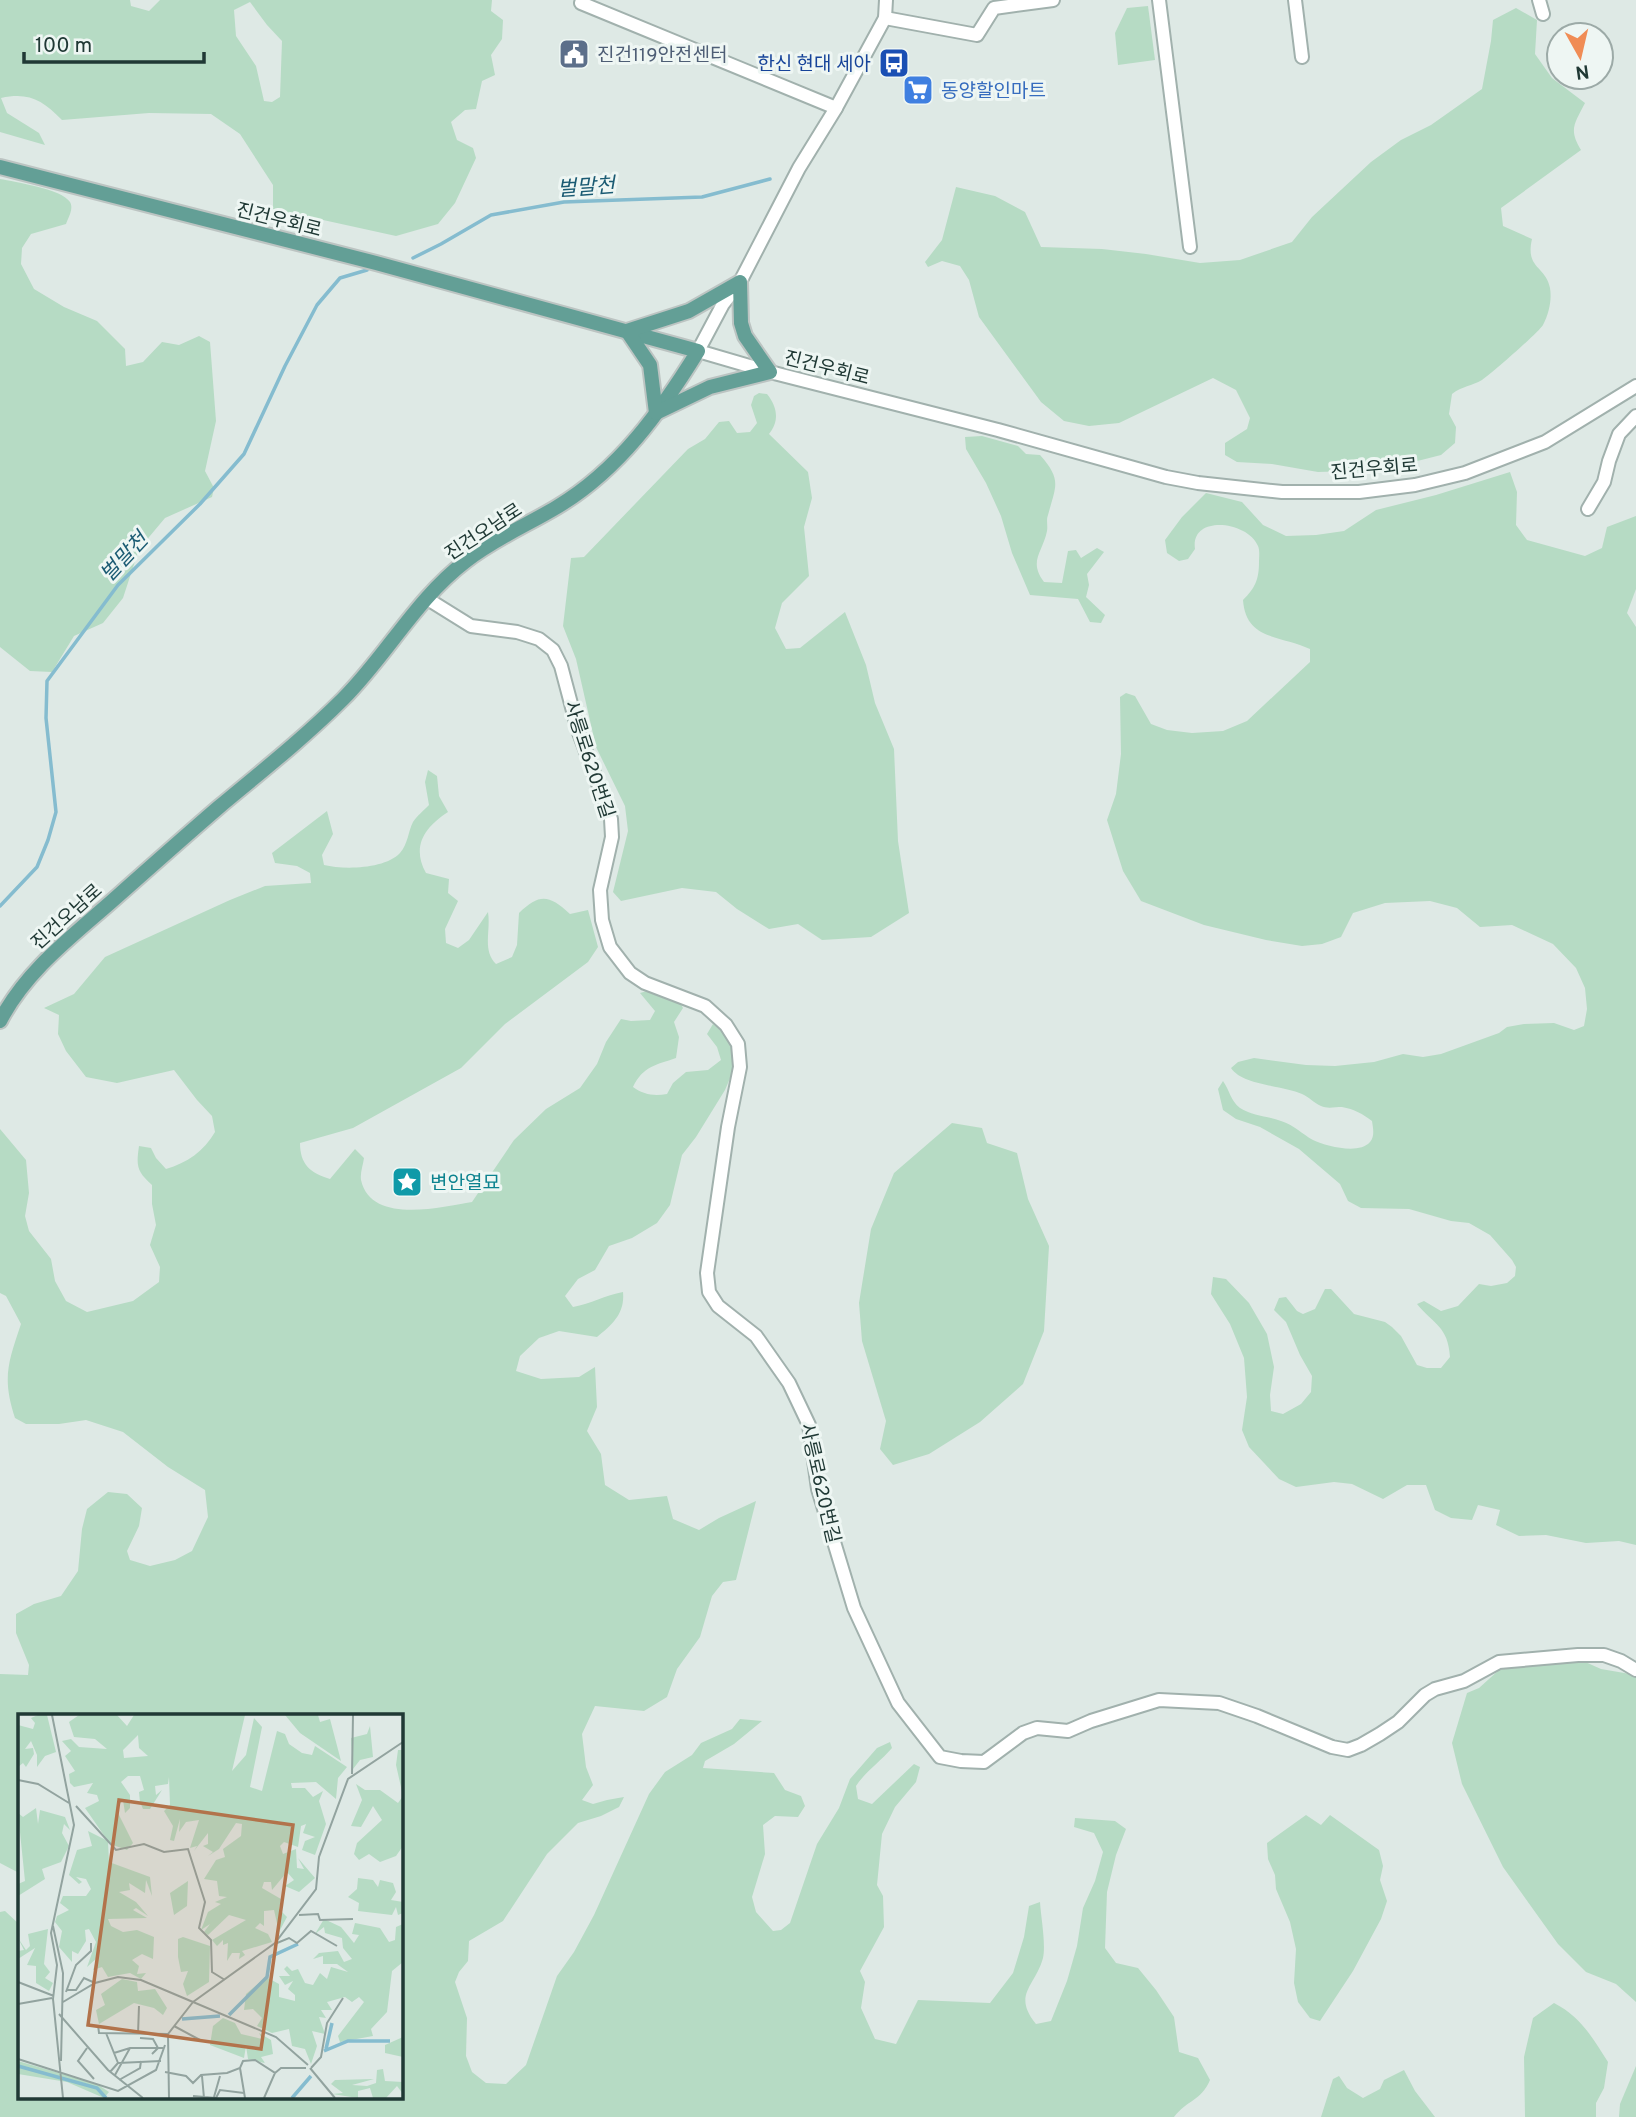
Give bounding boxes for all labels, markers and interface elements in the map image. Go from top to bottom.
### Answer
scale bar [24,21,205,65]
north arrow [1545,21,1615,91]
text: 100 m [35,33,92,60]
public building icon: 진건119안전센터 [557,37,591,71]
place label: 진건119안전센터 [597,44,727,68]
bus stop icon: 한신 현대 세아 [877,46,911,80]
place label: 한신 현대 세아 [757,53,871,77]
text: N [1574,58,1591,84]
supermarket icon: 동양할인마트 [901,73,935,107]
place label: 동양할인마트 [941,80,1046,104]
water label: 벌말천 [556,173,619,204]
street label: 진건우회로 [233,199,324,243]
street label: 진건우회로 [781,347,872,391]
street label: 진건우회로 [1330,454,1419,486]
street label: 진건오남로 [441,499,527,567]
water label: 벌말천 [95,526,157,588]
street label: 사릉로620번길 [558,698,618,822]
street label: 진건오남로 [27,879,108,956]
place icon: 변안열묘 [390,1165,424,1199]
place label: 변안열묘 [430,1172,500,1196]
street label: 사릉로620번길 [794,1421,845,1546]
inset map [18,1714,402,2100]

